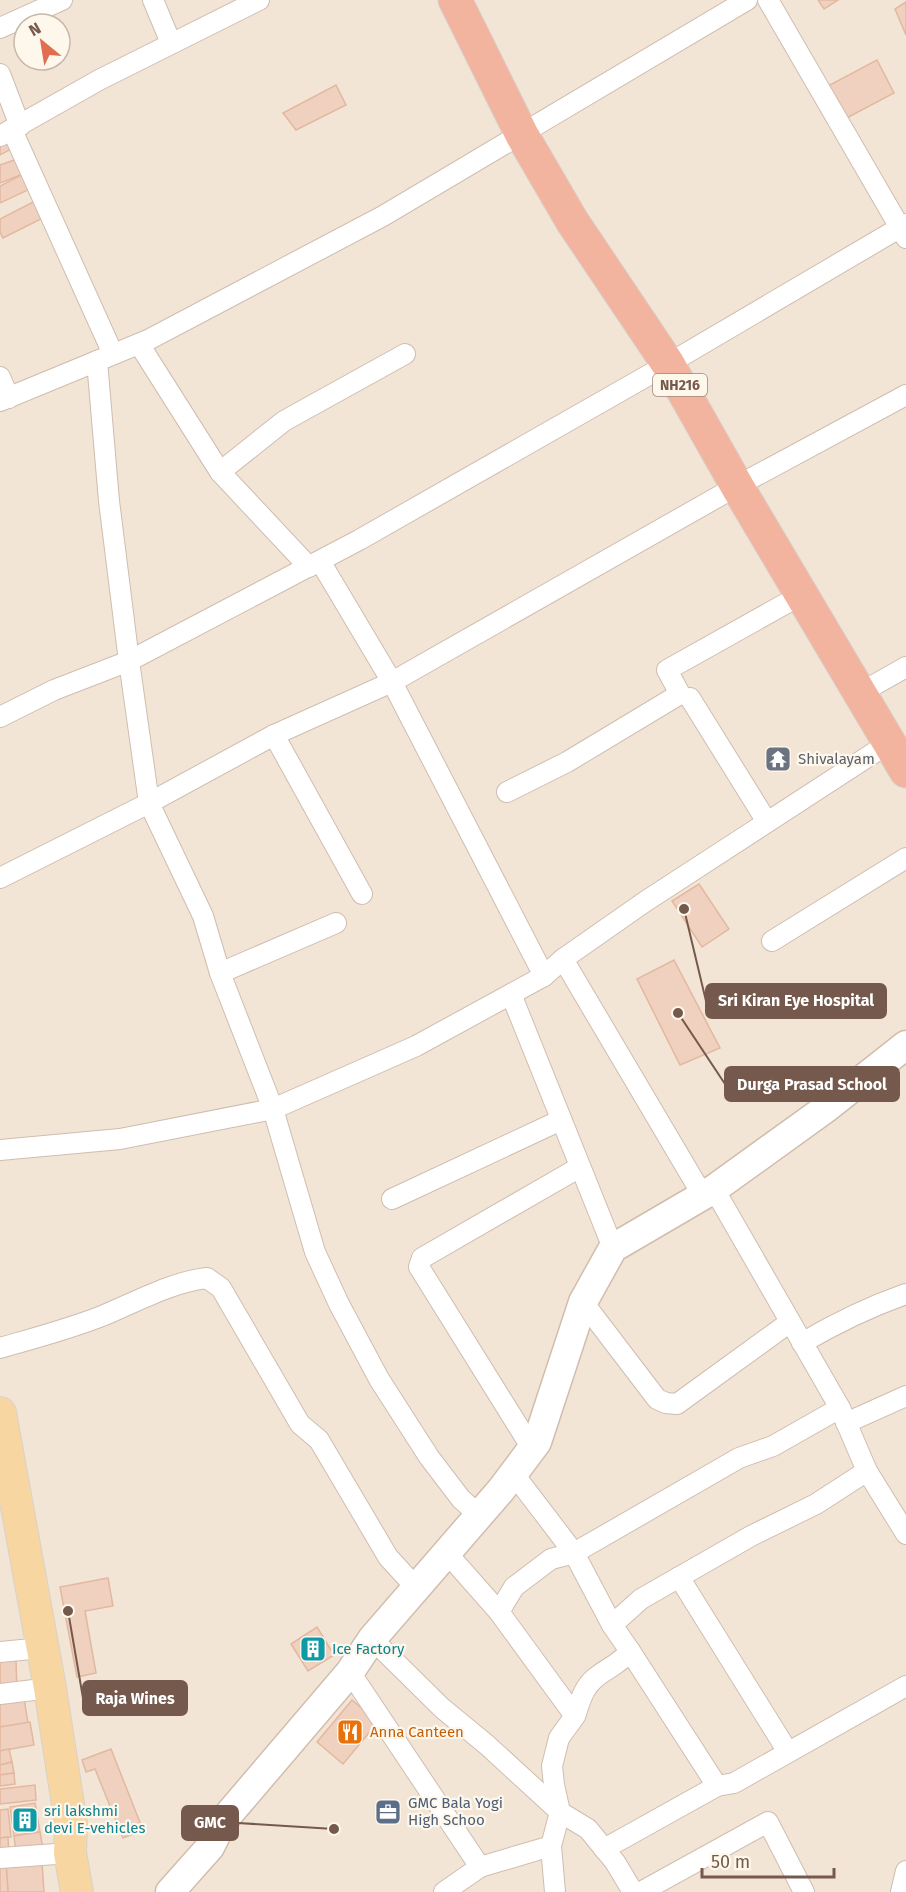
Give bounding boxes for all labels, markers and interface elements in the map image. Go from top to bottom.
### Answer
north arrow [12,12,72,72]
text: N [25,19,44,40]
road number: NH216 [653,374,707,396]
temple icon: Shivalayam [763,744,793,774]
place label: Shivalayam [798,750,875,768]
callout: Sri Kiran Eye Hospital [706,984,886,1018]
text: Sri Kiran Eye Hospital [718,991,874,1010]
callout: Durga Prasad School [725,1067,899,1101]
text: Durga Prasad School [737,1075,887,1094]
building icon: Ice Factory [298,1634,328,1664]
place label: Ice Factory [332,1640,405,1658]
callout: Raja Wines [83,1681,187,1715]
text: Raja Wines [95,1689,175,1708]
restaurant icon: Anna Canteen [335,1717,365,1747]
place label: Anna Canteen [370,1723,464,1741]
place label: GMC Bala Yogi High Schoo [408,1794,503,1829]
office icon: GMC Bala Yogi High Schoo [373,1797,403,1827]
place label: sri lakshmi devi E-vehicles [44,1802,145,1837]
building icon: sri lakshmi devi E-vehicles [10,1805,40,1835]
callout: GMC [182,1806,238,1840]
text: GMC [194,1813,227,1832]
scale bar [702,1841,834,1879]
text: 50 m [711,1851,750,1873]

